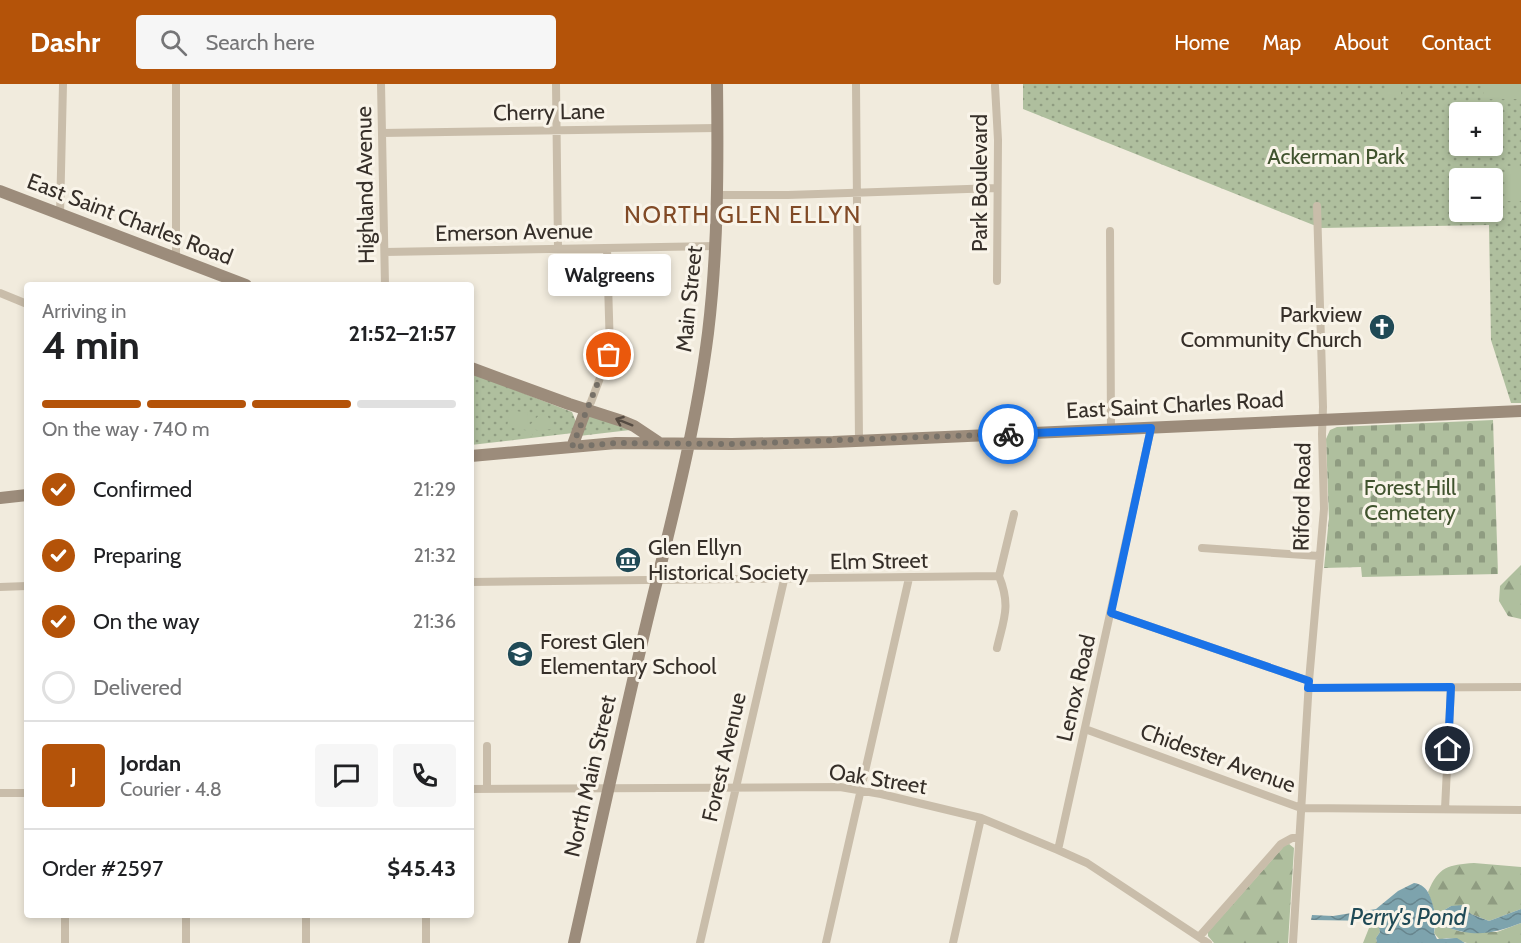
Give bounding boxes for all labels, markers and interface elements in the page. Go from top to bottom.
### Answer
search box [136,15,556,69]
text: Dashr [30,25,100,59]
icon: search [157,26,190,59]
text: Search here [205,29,315,56]
text: Home [1174,30,1230,55]
text: Map [1263,30,1301,55]
text: About [1334,30,1388,55]
text: Contact [1421,30,1491,55]
street label: Cherry Lane [493,98,605,126]
map controls [1449,102,1503,222]
button: + [1449,102,1503,156]
street label: Highland Avenue [350,106,380,264]
street label: Park Boulevard [966,114,993,252]
park label: Ackerman Park [1267,143,1405,170]
street label: East Saint Charles Road [23,167,237,271]
button: − [1449,168,1503,222]
district label: NORTH GLEN ELLYN [624,200,862,229]
street label: Emerson Avenue [435,217,593,247]
street label: Main Street [670,244,708,353]
callout: Walgreens [548,253,670,295]
text: Walgreens [564,263,655,287]
text: Arriving in [42,299,126,323]
place label: Parkview Community Church [1181,301,1362,353]
church icon: Parkview Community Church [1367,312,1397,342]
text: 21:52–21:57 [349,320,456,347]
text: 4 min [42,321,140,369]
pin [583,329,634,380]
icon: bag [592,338,625,371]
street label: East Saint Charles Road [1065,386,1285,424]
courier [978,404,1038,464]
one-way arrow [615,416,634,427]
text: On the way · 740 m [42,417,210,441]
icon: bike [992,418,1025,451]
street label: Riford Road [1288,443,1316,551]
icon: check [42,473,75,506]
park label: Forest Hill Cemetery [1364,474,1457,526]
text: Confirmed [93,476,192,503]
text: 21:29 [413,477,456,501]
place label: Glen Ellyn Historical Society [648,534,808,586]
icon: check [42,539,75,572]
text: Preparing [93,542,181,569]
text: 21:32 [414,543,456,567]
museum icon: Glen Ellyn Historical Society [613,545,643,575]
street label: Elm Street [830,547,929,575]
icon: check [42,605,75,638]
text: On the way [93,608,200,635]
text: 21:36 [413,609,456,633]
place label: Forest Glen Elementary School [540,628,717,680]
street label: Lenox Road [1051,632,1101,744]
school or university icon: Forest Glen Elementary School [505,639,535,669]
text: Delivered [93,674,182,701]
street label: Forest Avenue [696,690,752,824]
street label: North Main Street [558,692,622,860]
street label: Chidester Avenue [1137,717,1299,799]
pin [1422,723,1473,774]
icon: home [1431,732,1464,765]
button: chat [315,744,378,807]
button: phone [393,744,456,807]
text: Jordan [120,750,181,777]
street label: Oak Street [827,758,929,800]
text: J [70,762,77,789]
text: Courier · 4.8 [120,777,222,801]
text: Order #2597 [42,855,163,882]
text: $45.43 [387,855,456,882]
water label: Perry's Pond [1350,902,1467,931]

